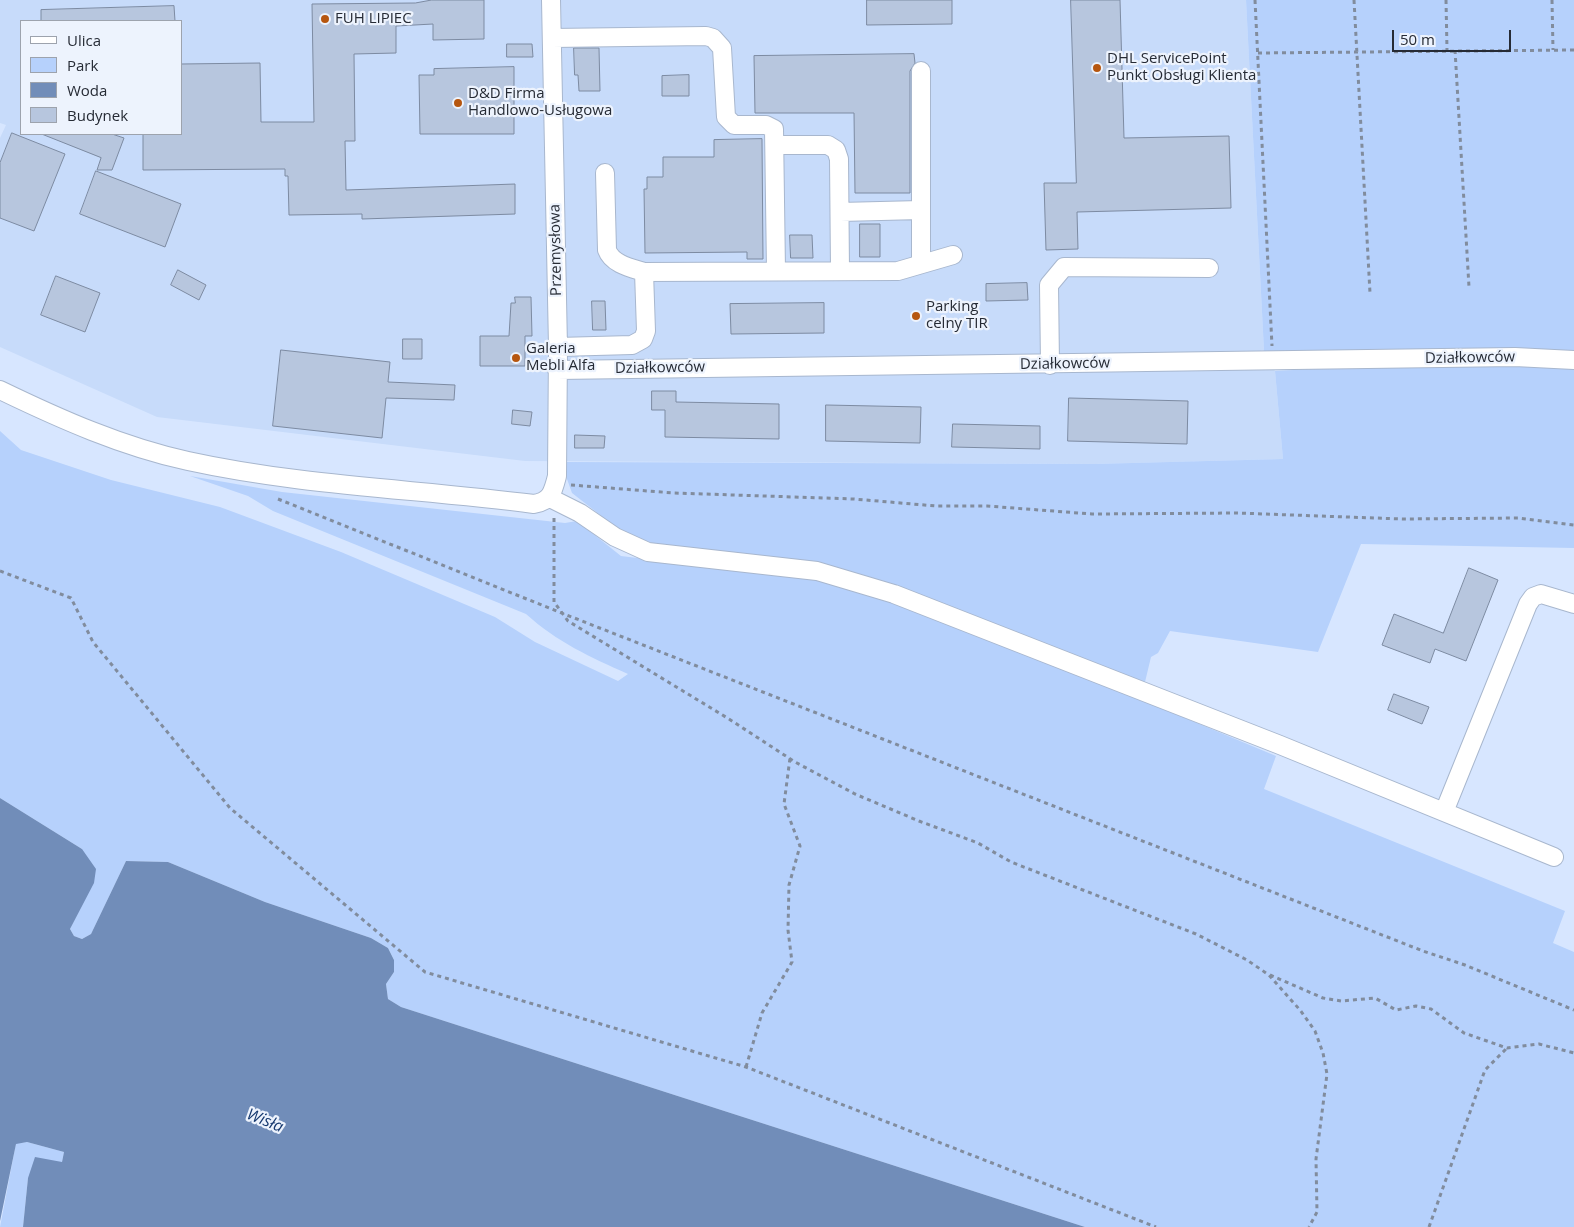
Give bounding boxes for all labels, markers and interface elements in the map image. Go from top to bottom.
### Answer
place label: FUH LIPIEC [335,10,412,28]
marker: FUH LIPIEC [319,13,331,25]
legend [20,20,182,135]
scale bar [1394,20,1513,52]
text: 50 m [1400,29,1435,49]
text: Ulica [67,30,101,50]
place label: DHL ServicePoint Punkt Obsługi Klienta [1107,50,1256,85]
text: Park [67,55,98,75]
marker: DHL ServicePoint Punkt Obsługi Klienta [1091,62,1103,74]
text: Woda [67,80,107,100]
place label: D&D Firma Handlowo-Usługowa [468,85,612,120]
marker: D&D Firma Handlowo-Usługowa [452,97,464,109]
text: Budynek [67,105,128,125]
street label: Przemysłowa [546,204,566,296]
place label: Parking celny TIR [926,298,988,333]
marker: Parking celny TIR [910,310,922,322]
place label: Galeria Mebli Alfa [526,340,595,375]
street label: Działkowców [1425,348,1515,368]
marker: Galeria Mebli Alfa [510,352,522,364]
street label: Działkowców [1020,354,1110,374]
street label: Działkowców [615,358,705,378]
water label: Wisła [244,1105,286,1137]

